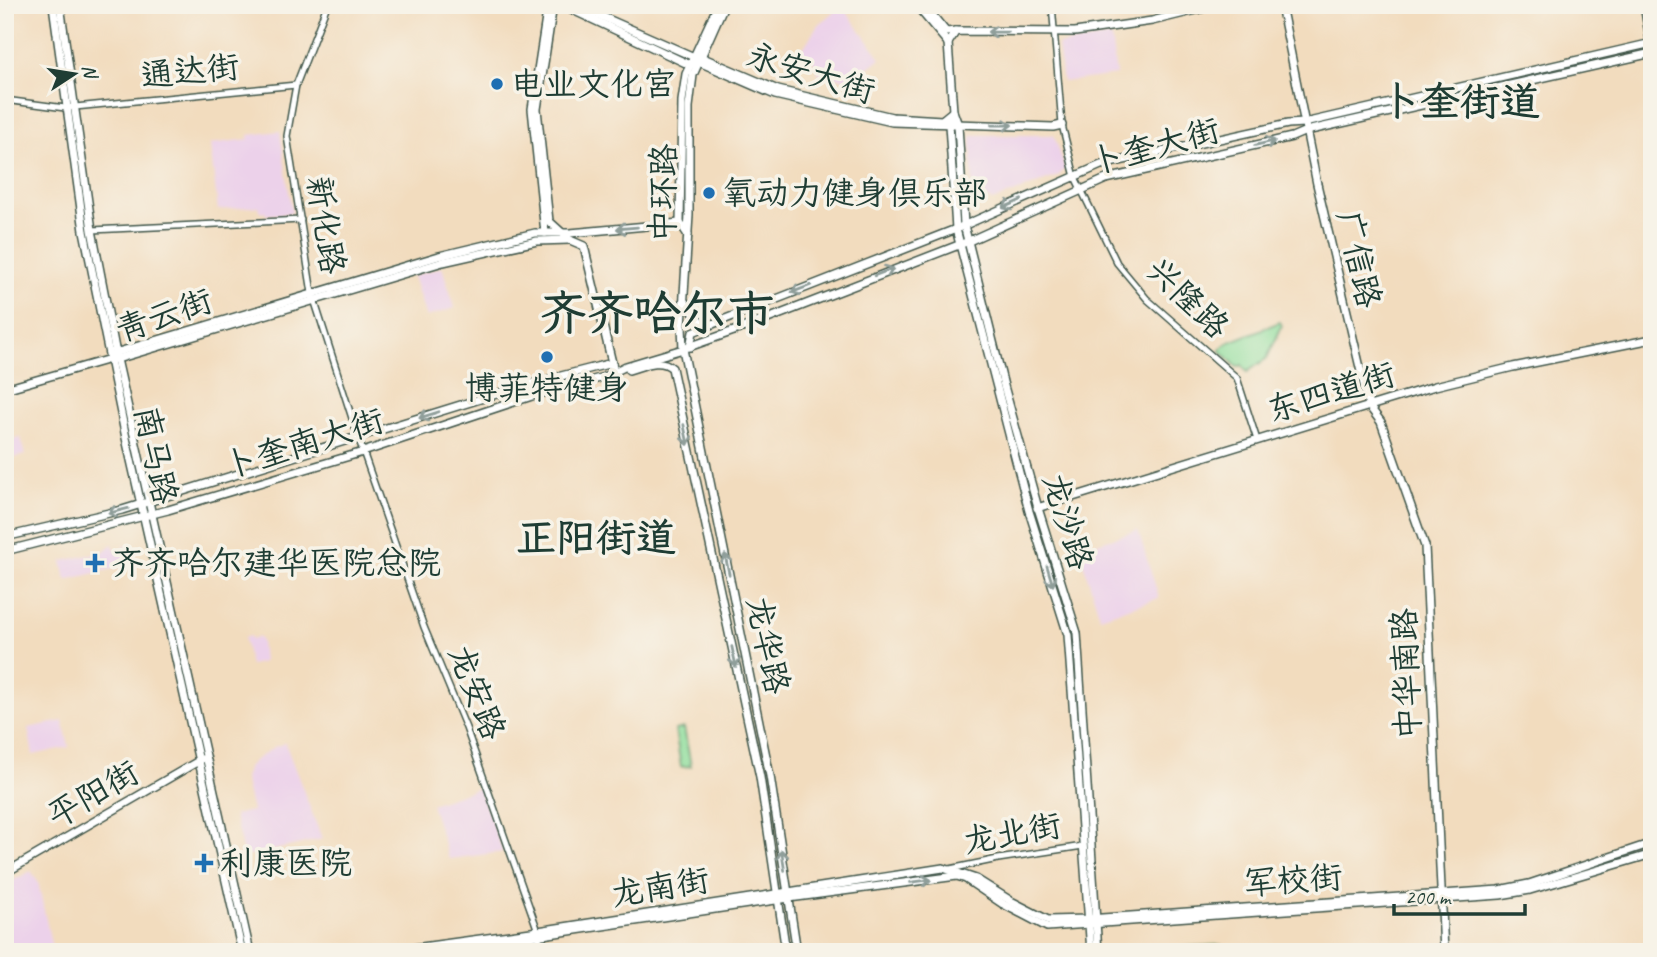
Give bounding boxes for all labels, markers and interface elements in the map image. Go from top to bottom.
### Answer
one-way arrow [987,25,1010,39]
street label: 永安大街 [742,34,880,112]
north arrow [38,38,108,108]
street label: 通达街 [139,45,241,97]
text: N [77,62,103,82]
place label: 电业文化宫 [511,63,676,105]
marker: 电业文化宫 [489,76,505,92]
district label: 卜奎街道 [1380,77,1540,127]
street label: 卜奎大街 [1086,109,1224,183]
one-way arrow [990,118,1013,132]
one-way arrow [1254,136,1276,149]
street label: 中环路 [641,143,685,243]
place label: 氧动力健身俱乐部 [723,172,987,214]
street label: 新化路 [298,173,354,277]
marker: 氧动力健身俱乐部 [701,185,717,201]
one-way arrow [1002,198,1023,211]
street label: 广信路 [1327,206,1391,312]
one-way arrow [616,222,639,235]
street label: 兴隆路 [1138,249,1238,347]
one-way arrow [873,265,895,277]
street label: 青云街 [110,279,218,351]
district label: 齐齐哈尔市 [540,284,775,343]
one-way arrow [791,284,813,297]
marker: 博菲特健身 [539,349,555,365]
street label: 东四道街 [1262,353,1400,431]
place label: 博菲特健身 [465,367,630,409]
street label: 卜奎南大街 [219,399,389,487]
street label: 南马路 [125,402,187,508]
one-way arrow [418,410,440,422]
one-way arrow [680,423,694,446]
street label: 龙沙路 [1033,468,1103,574]
one-way arrow [107,505,129,518]
district label: 正阳街道 [516,513,676,563]
place label: 齐齐哈尔建华医院总院 [111,542,441,584]
marker: 齐齐哈尔建华医院总院 [85,553,105,573]
one-way arrow [719,553,733,576]
one-way arrow [1044,564,1057,586]
street label: 龙华路 [737,592,799,698]
street label: 中华南路 [1383,607,1429,741]
street label: 龙安路 [439,638,515,746]
one-way arrow [728,645,741,668]
street label: 平阳街 [40,751,146,837]
street label: 龙北街 [960,804,1064,862]
place label: 利康医院 [220,842,352,884]
one-way arrow [776,849,789,872]
marker: 利康医院 [194,853,214,873]
street label: 军校街 [1242,856,1344,904]
street label: 龙南街 [608,859,712,915]
scale bar [1394,873,1526,917]
one-way arrow [909,874,932,887]
text: 200 m [1405,884,1452,910]

